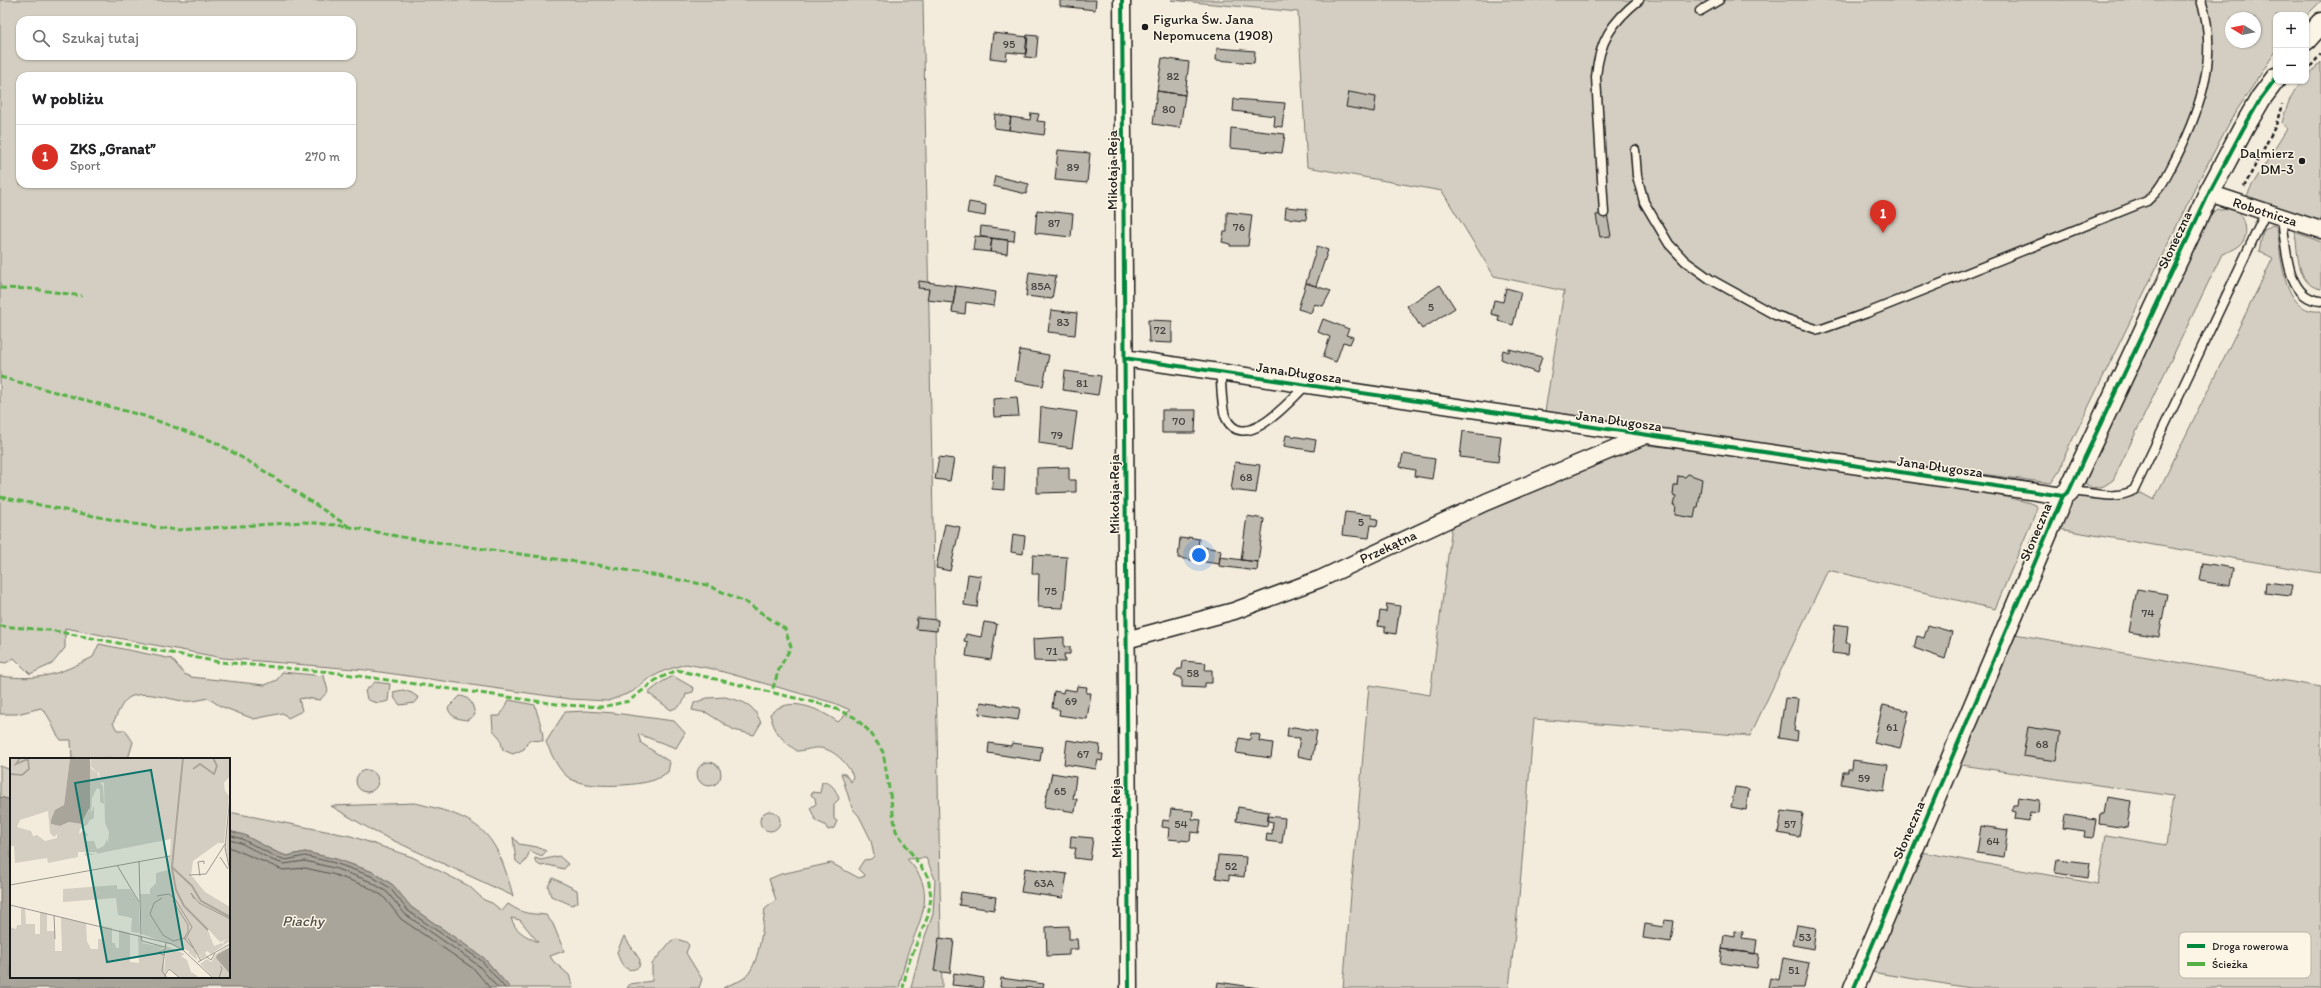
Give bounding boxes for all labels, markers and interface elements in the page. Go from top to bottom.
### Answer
place label: Figurka Św. Jana Nepomucena (1908) [1153,11,1273,44]
north arrow [2225,12,2261,48]
map controls [2273,12,2309,84]
button: + [2273,12,2309,48]
search box [16,16,356,60]
marker: Figurka Św. Jana Nepomucena (1908) [1140,22,1150,32]
icon: search [30,27,52,49]
text: Szukaj tutaj [62,29,139,47]
house number: 95 [1003,37,1015,51]
button: − [2273,48,2309,84]
house number: 82 [1167,69,1180,83]
text: W pobliżu [32,88,103,108]
house number: 80 [1162,102,1176,116]
street label: Mikołaja Reja [1104,129,1121,210]
text: ZKS „Granat” [70,140,156,158]
place label: Dalmierz DM-3 [2240,145,2294,178]
text: 1 [42,149,48,164]
text: 270 m [305,149,340,164]
marker: Dalmierz DM-3 [2297,156,2307,166]
text: Sport [70,158,101,173]
house number: 89 [1067,160,1079,174]
street label: Robotnicza [2231,194,2300,231]
pin: 1 [1870,200,1896,233]
street label: Słoneczna [2154,208,2196,272]
house number: 87 [1048,216,1060,230]
house number: 76 [1233,220,1245,234]
house number: 85A [1031,279,1052,293]
house number: 5 [1428,300,1434,314]
house number: 83 [1056,315,1070,329]
house number: 72 [1154,323,1167,337]
street label: Jana Długosza [1255,359,1343,387]
house number: 81 [1076,376,1088,390]
street label: Jana Długosza [1575,407,1663,435]
house number: 70 [1172,414,1186,428]
house number: 79 [1051,428,1063,442]
street label: Mikołaja Reja [1106,453,1123,534]
street label: Jana Długosza [1896,453,1984,481]
house number: 68 [1240,470,1253,484]
street label: Słoneczna [2016,500,2056,564]
house number: 5 [1358,515,1364,529]
street label: Przekątna [1357,526,1419,568]
your location [1189,545,1209,565]
house number: 75 [1045,584,1057,598]
house number: 74 [2141,606,2155,620]
house number: 71 [1046,644,1058,658]
house number: 58 [1187,666,1200,680]
house number: 69 [1065,694,1077,708]
house number: 61 [1886,720,1898,734]
house number: 68 [2036,737,2049,751]
house number: 67 [1077,747,1089,761]
inset map [10,758,230,978]
house number: 59 [1858,771,1870,785]
street label: Mikołaja Reja [1107,777,1125,858]
house number: 65 [1054,784,1066,798]
street label: Słoneczna [1889,798,1929,862]
house number: 54 [1174,817,1188,831]
house number: 57 [1784,817,1796,831]
house number: 64 [1986,834,2000,848]
house number: 52 [1225,859,1238,873]
house number: 63A [1034,876,1055,890]
water label: Piachy [282,912,326,930]
house number: 53 [1799,930,1812,944]
legend [2179,932,2311,978]
text: Droga rowerowa [2212,940,2289,953]
text: Ścieżka [2212,958,2248,971]
house number: 51 [1788,963,1800,977]

